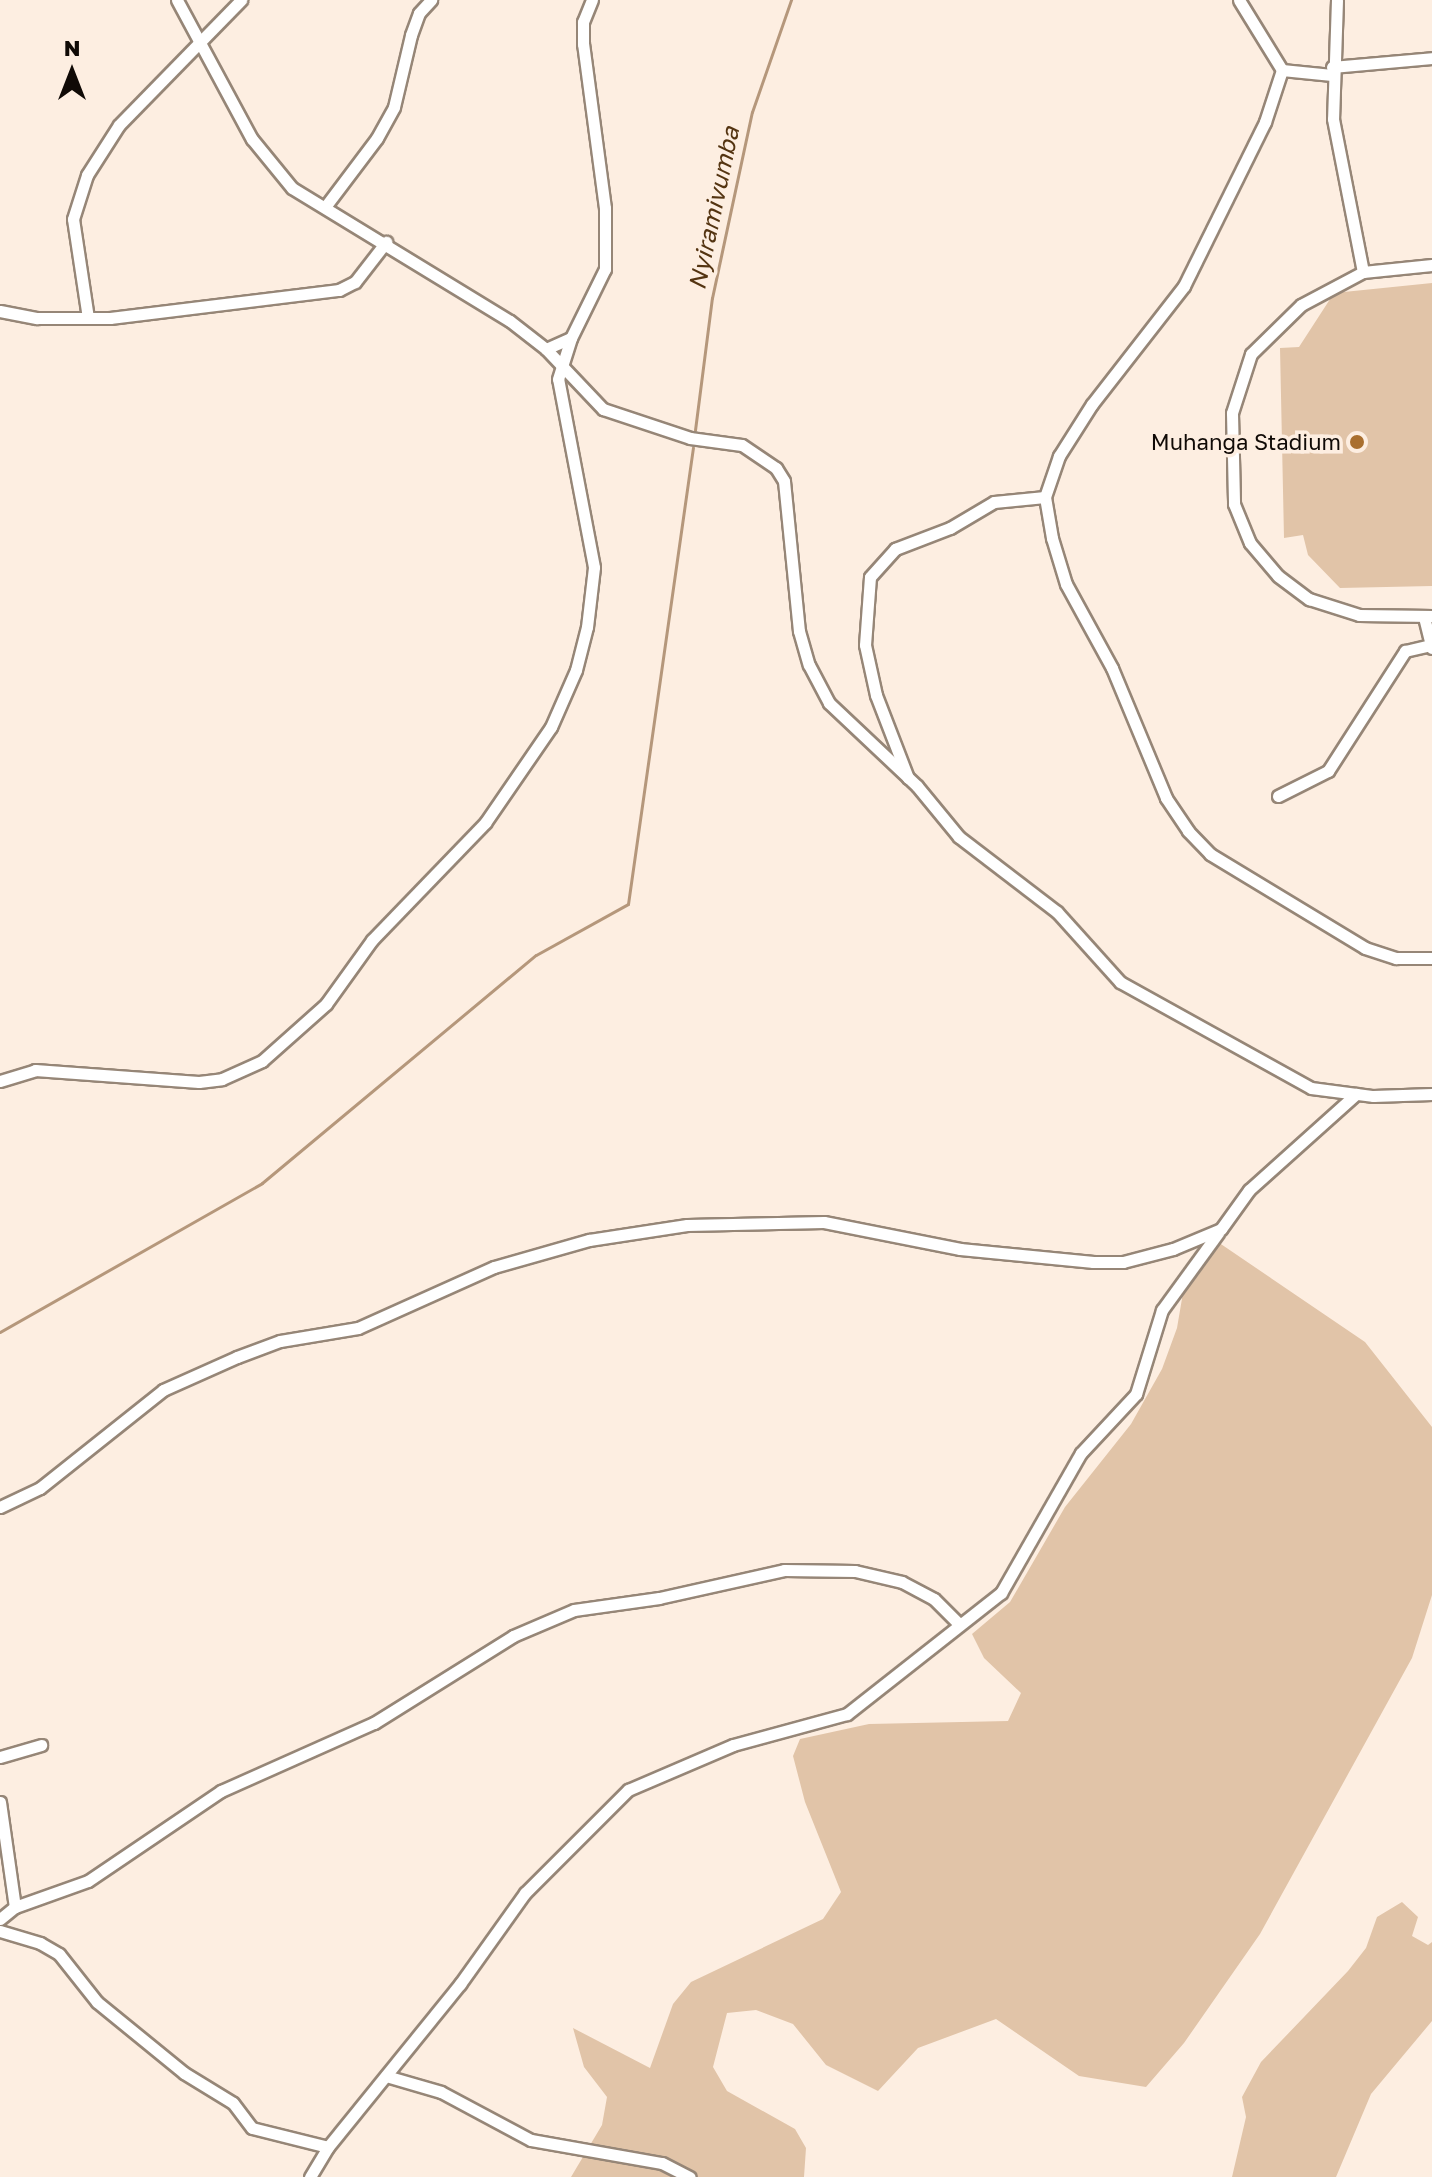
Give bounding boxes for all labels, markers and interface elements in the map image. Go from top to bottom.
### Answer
north arrow [32,32,112,112]
text: N [64,34,80,61]
water label: Nyiramivumba [682,124,744,292]
place label: Muhanga Stadium [1151,429,1341,455]
marker: Muhanga Stadium [1348,433,1366,451]

